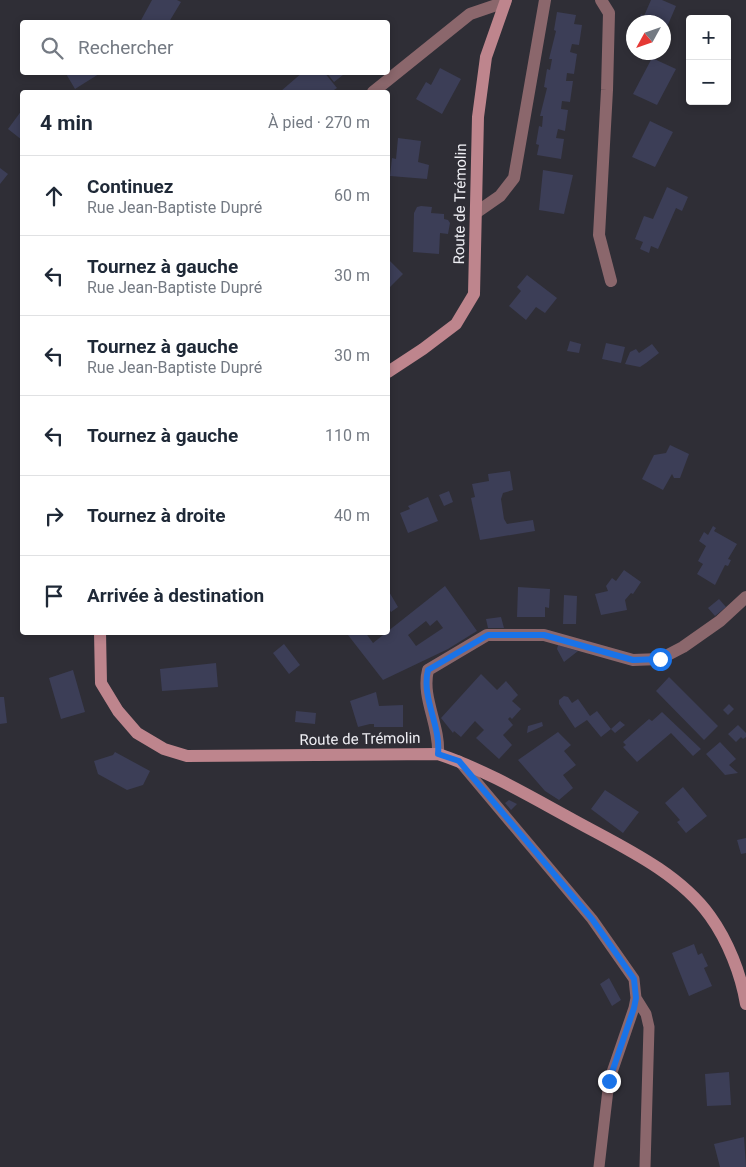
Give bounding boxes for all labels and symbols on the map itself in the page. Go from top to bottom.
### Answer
north arrow [626,15,671,60]
street label: Route de Trémolin [450,143,470,265]
route start [649,648,672,671]
street label: Route de Trémolin [299,729,421,749]
route end [598,1070,621,1093]

